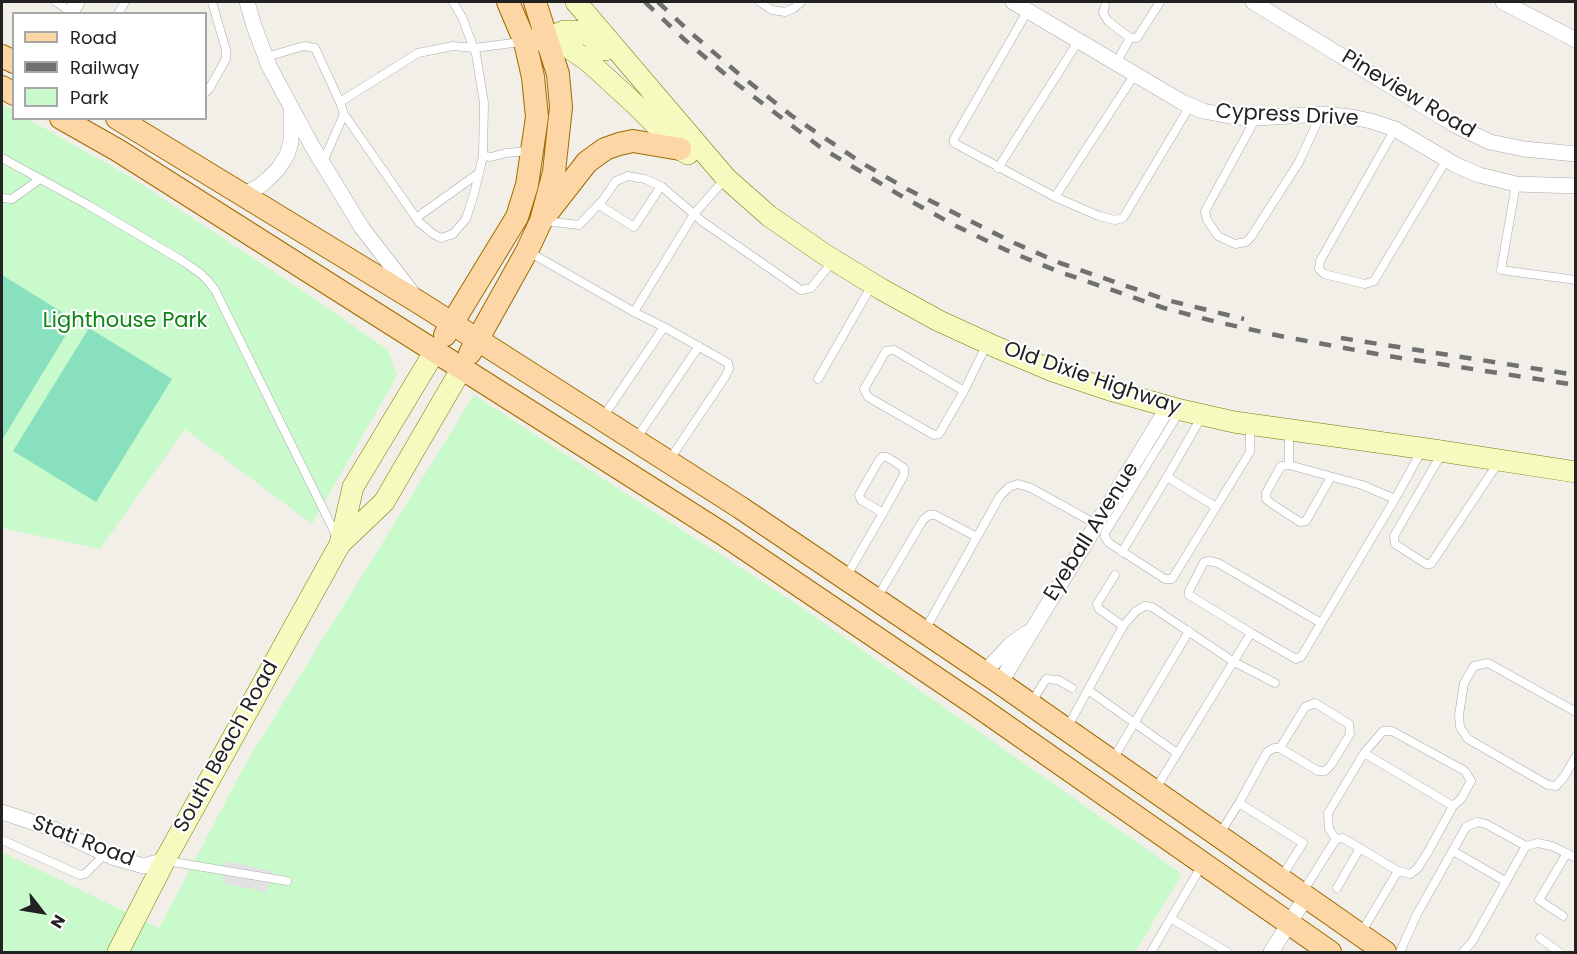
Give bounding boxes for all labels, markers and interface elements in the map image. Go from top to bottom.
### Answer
legend [12,12,207,120]
text: Road [70,25,117,50]
street label: Pineview Road [1337,45,1479,145]
text: Railway [70,55,139,80]
text: Park [70,85,109,110]
street label: Cypress Drive [1215,100,1359,132]
park label: Lighthouse Park [43,309,207,335]
street label: Old Dixie Highway [1000,337,1184,421]
street label: Eyeball Avenue [1039,458,1145,606]
street label: South Beach Road [169,657,285,837]
street label: Stati Road [28,811,138,873]
north arrow [12,882,72,942]
text: N [45,910,71,933]

